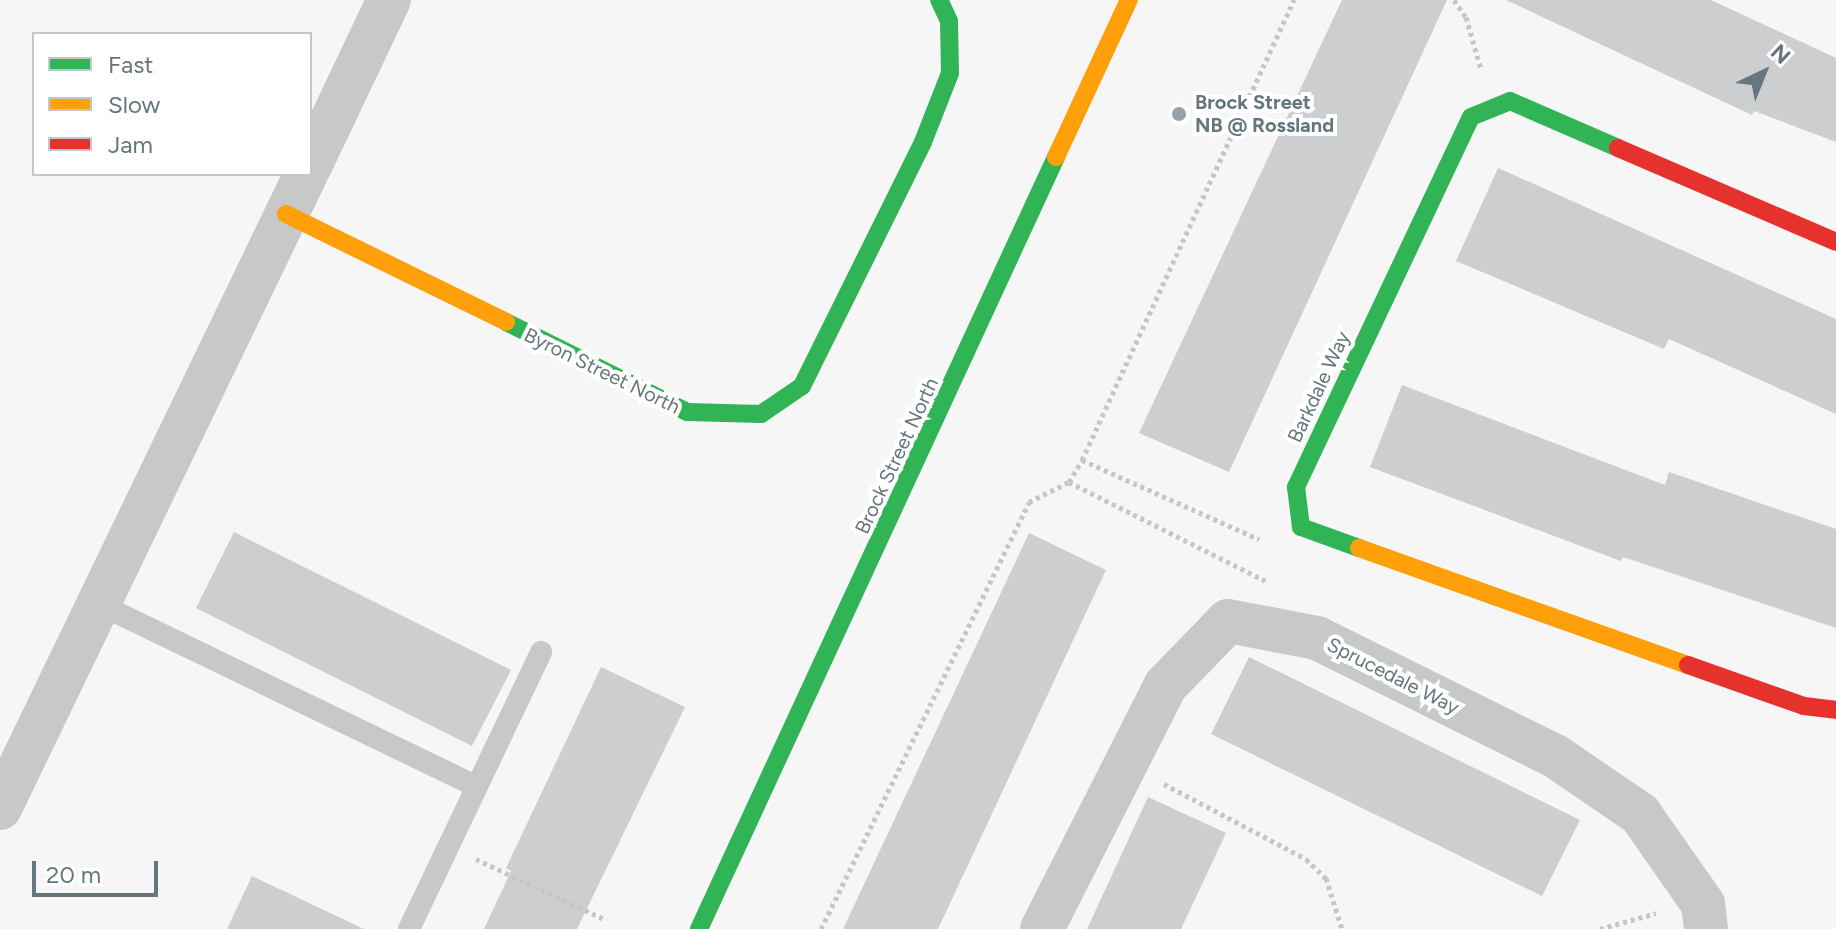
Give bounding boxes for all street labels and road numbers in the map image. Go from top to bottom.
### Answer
street label: Byron Street North [520,323,684,419]
street label: Barkdale Way [1283,328,1355,446]
street label: Brock Street North [850,374,944,538]
street label: Sprucedale Way [1323,632,1463,720]

